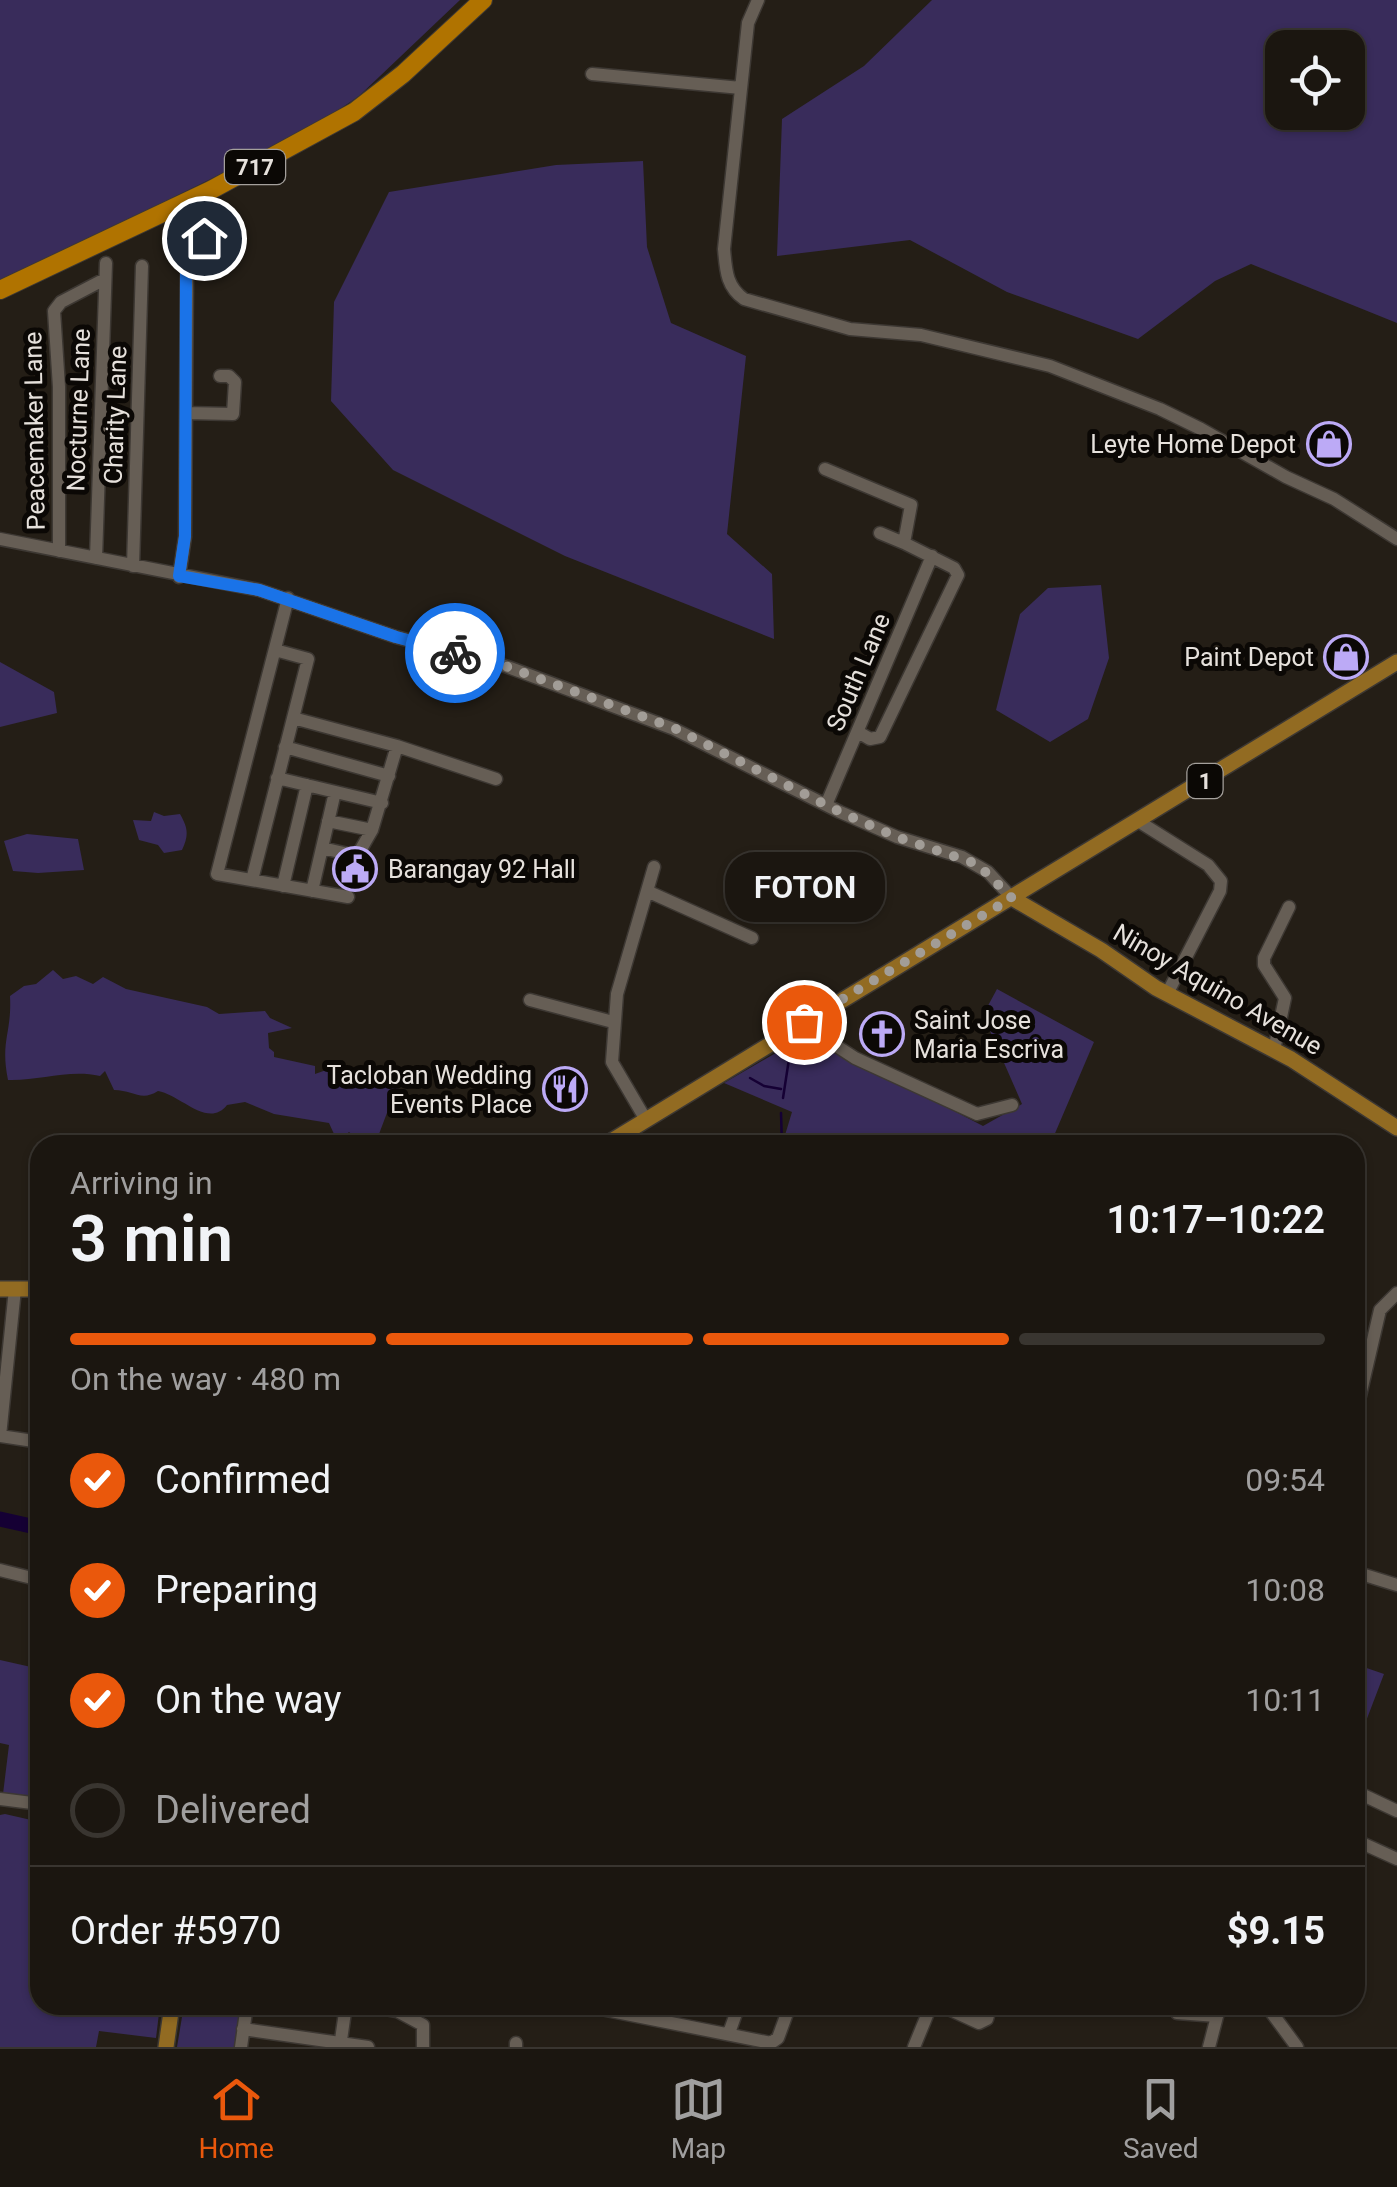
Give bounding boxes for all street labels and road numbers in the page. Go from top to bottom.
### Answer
road number: 717 [225,150,285,184]
street label: Nocturne Lane [61,328,96,492]
street label: Peacemaker Lane [18,331,51,531]
street label: Charity Lane [99,345,132,485]
street label: South Lane [821,609,896,735]
road number: 1 [1188,764,1222,798]
street label: Ninoy Aquino Avenue [1108,918,1327,1061]

